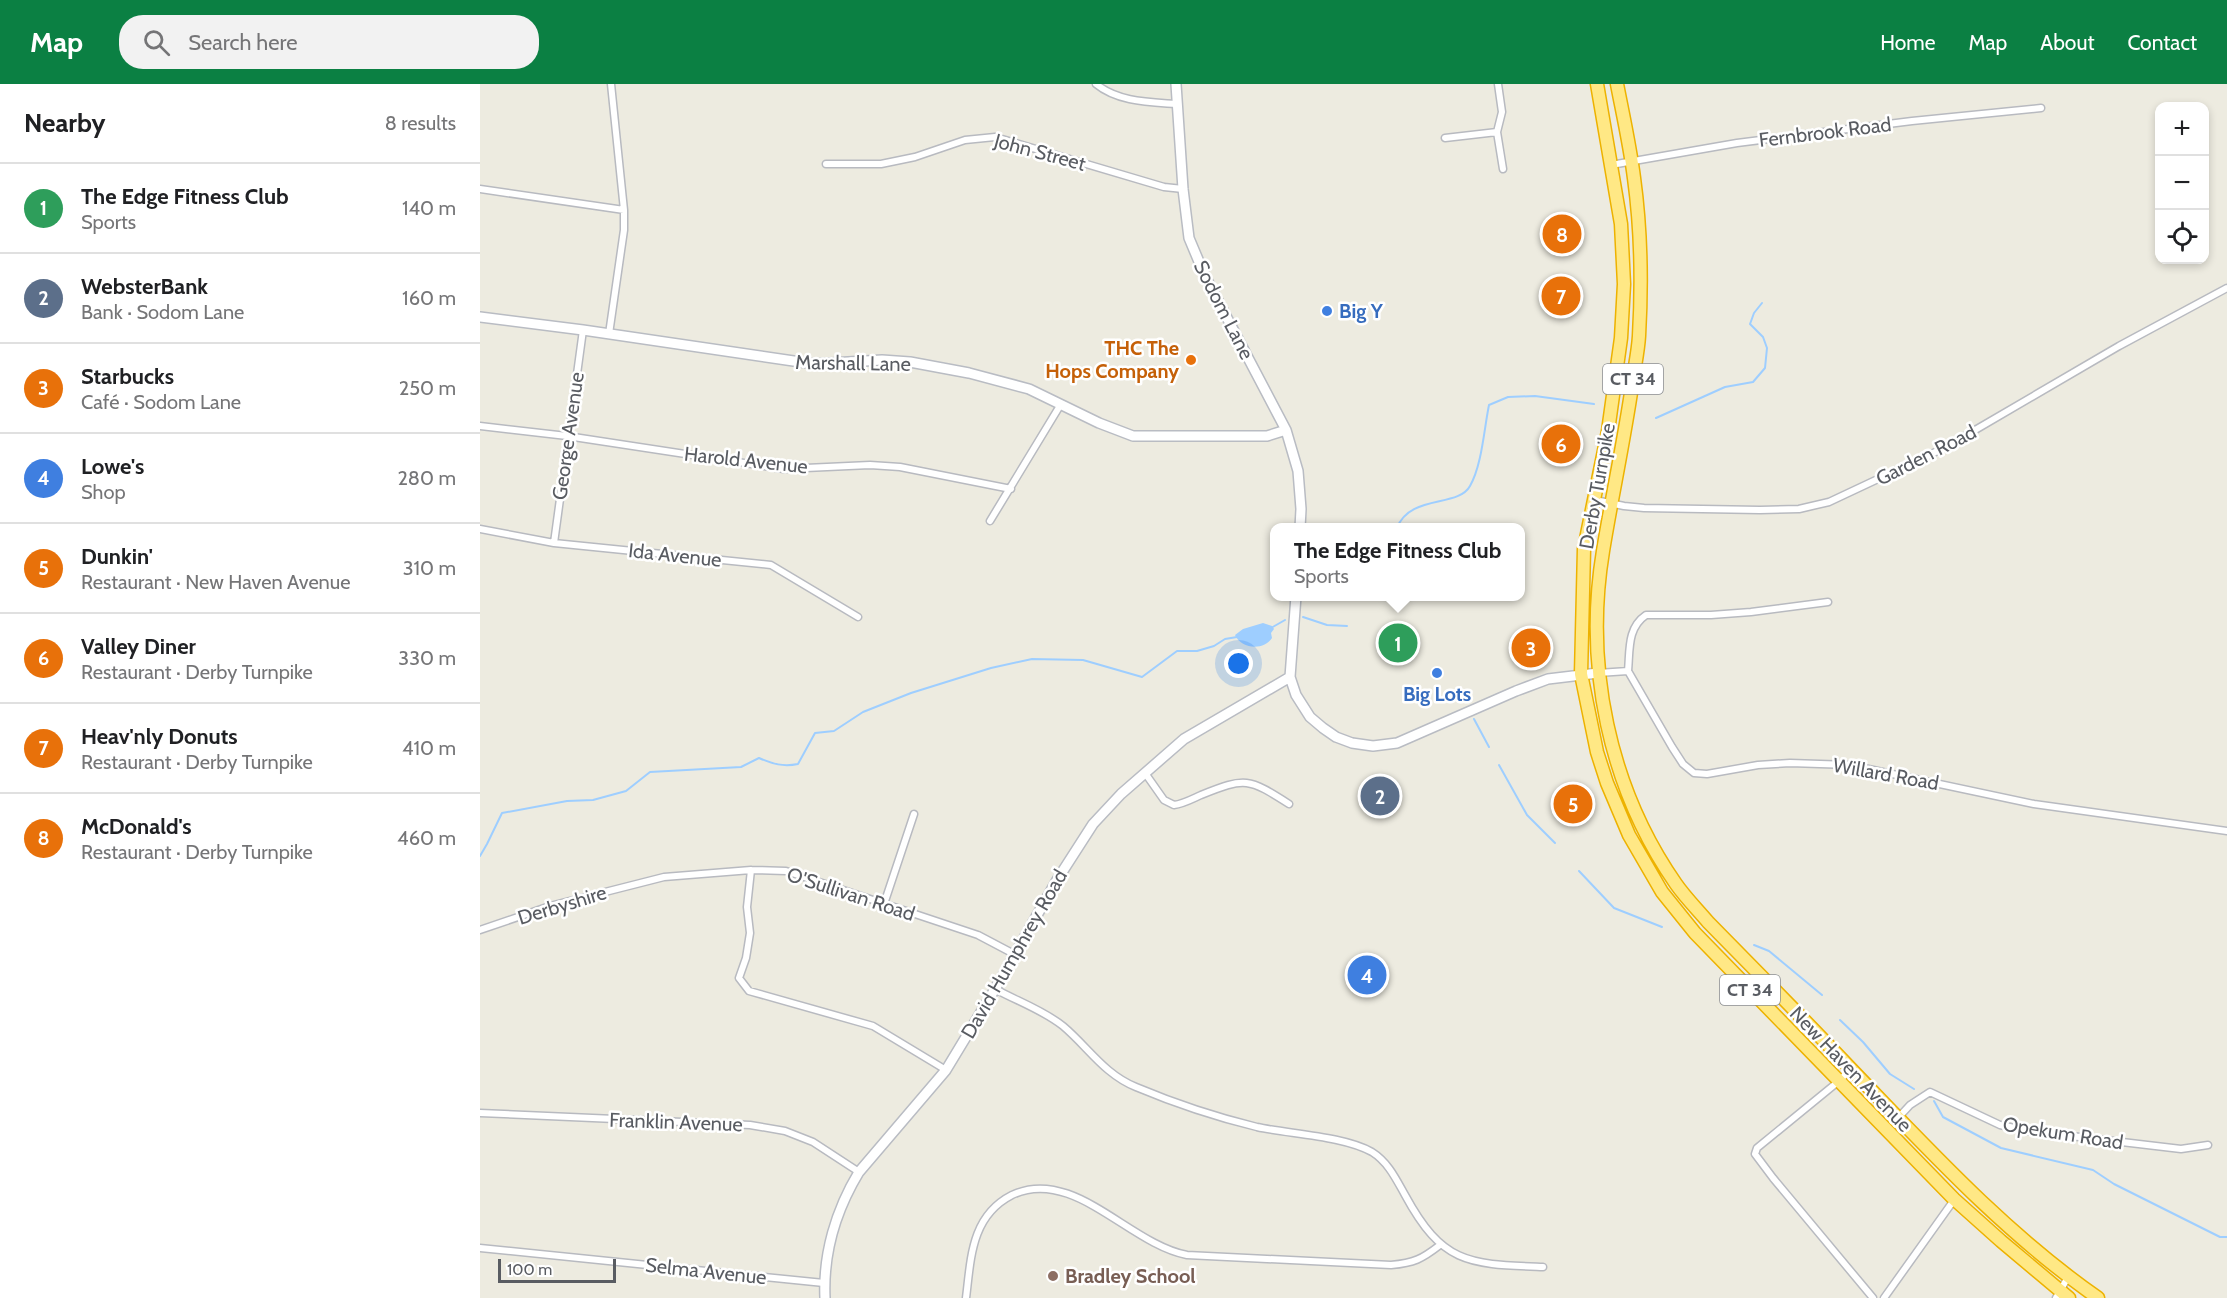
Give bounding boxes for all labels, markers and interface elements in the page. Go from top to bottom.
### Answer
search box [119,15,539,69]
text: Map [30,25,83,59]
icon: search [140,26,173,59]
text: Search here [188,29,297,56]
text: Home [1880,30,1936,55]
text: Map [1969,30,2007,55]
text: About [2040,30,2094,55]
text: Contact [2127,30,2197,55]
map controls [2155,102,2209,264]
button: + [2155,102,2209,156]
text: Nearby [24,107,105,139]
text: 8 results [385,111,456,135]
street label: Fernbrook Road [1757,112,1893,152]
street label: John Street [991,128,1089,176]
button: − [2155,156,2209,210]
text: The Edge Fitness Club [81,183,289,210]
text: 1 [40,196,47,220]
text: 140 m [402,196,456,220]
text: Sports [81,210,136,234]
button: locate [2155,210,2209,264]
pin: 8 [1542,212,1582,256]
street label: Sodom Lane [1189,256,1259,364]
text: WebsterBank [81,273,208,300]
pin: 7 [1542,274,1580,318]
text: 2 [38,286,49,310]
text: 160 m [402,286,456,310]
place label: Big Y [1339,299,1384,323]
text: Bank · Sodom Lane [81,300,244,324]
marker: Big Y [1320,304,1334,318]
place label: THC The Hops Company [1045,336,1179,383]
street label: Marshall Lane [795,350,911,376]
marker: THC The Hops Company [1184,353,1198,367]
text: Starbucks [81,363,174,390]
road number: CT 34 [1603,364,1663,394]
street label: George Avenue [547,371,589,501]
text: 3 [38,376,49,400]
text: 250 m [399,376,456,400]
text: Café · Sodom Lane [81,390,241,414]
street label: Garden Road [1872,419,1980,491]
street label: Derby Turnpike [1574,421,1620,551]
pin: 6 [1542,422,1580,466]
street label: Harold Avenue [683,442,809,478]
text: Lowe's [81,453,144,480]
text: 4 [37,466,50,490]
text: 280 m [397,466,456,490]
text: Shop [81,480,126,504]
popup [1270,523,1525,601]
text: The Edge Fitness Club [1294,537,1501,564]
street label: Ida Avenue [627,538,723,572]
text: Dunkin' [81,543,153,570]
text: 5 [38,556,49,580]
text: 310 m [403,556,456,580]
text: Sports [1294,564,1349,588]
text: Restaurant · New Haven Avenue [81,570,351,594]
pin: 1 [1378,620,1418,666]
pin: 3 [1512,626,1550,670]
text: Valley Diner [81,633,196,660]
text: 6 [38,646,49,670]
text: 330 m [398,646,456,670]
your location [1224,649,1253,678]
text: Restaurant · Derby Turnpike [81,660,313,684]
marker: Big Lots [1430,666,1444,680]
place label: Big Lots [1403,682,1471,706]
text: Heav'nly Donuts [81,723,238,750]
text: 7 [38,736,49,760]
text: 410 m [402,736,456,760]
text: Restaurant · Derby Turnpike [81,750,313,774]
street label: Willard Road [1831,753,1941,795]
pin: 2 [1360,774,1400,818]
pin: 5 [1554,782,1592,826]
text: McDonald's [81,813,192,840]
text: 8 [37,826,50,850]
text: 460 m [397,826,456,850]
text: Restaurant · Derby Turnpike [81,840,313,864]
street label: O'Sullivan Road [784,862,918,926]
street label: David Humphrey Road [956,865,1072,1043]
street label: Derbyshire [515,880,609,930]
pin: 4 [1348,952,1386,998]
road number: CT 34 [1720,975,1780,1005]
street label: New Haven Avenue [1785,1001,1917,1137]
street label: Franklin Avenue [609,1108,743,1136]
street label: Opekum Road [2001,1112,2125,1154]
street label: Selma Avenue [644,1253,768,1289]
scale bar [498,1256,616,1284]
text: 100 m [507,1260,552,1279]
place label: Bradley School [1065,1264,1196,1288]
marker: Bradley School [1046,1269,1060,1283]

